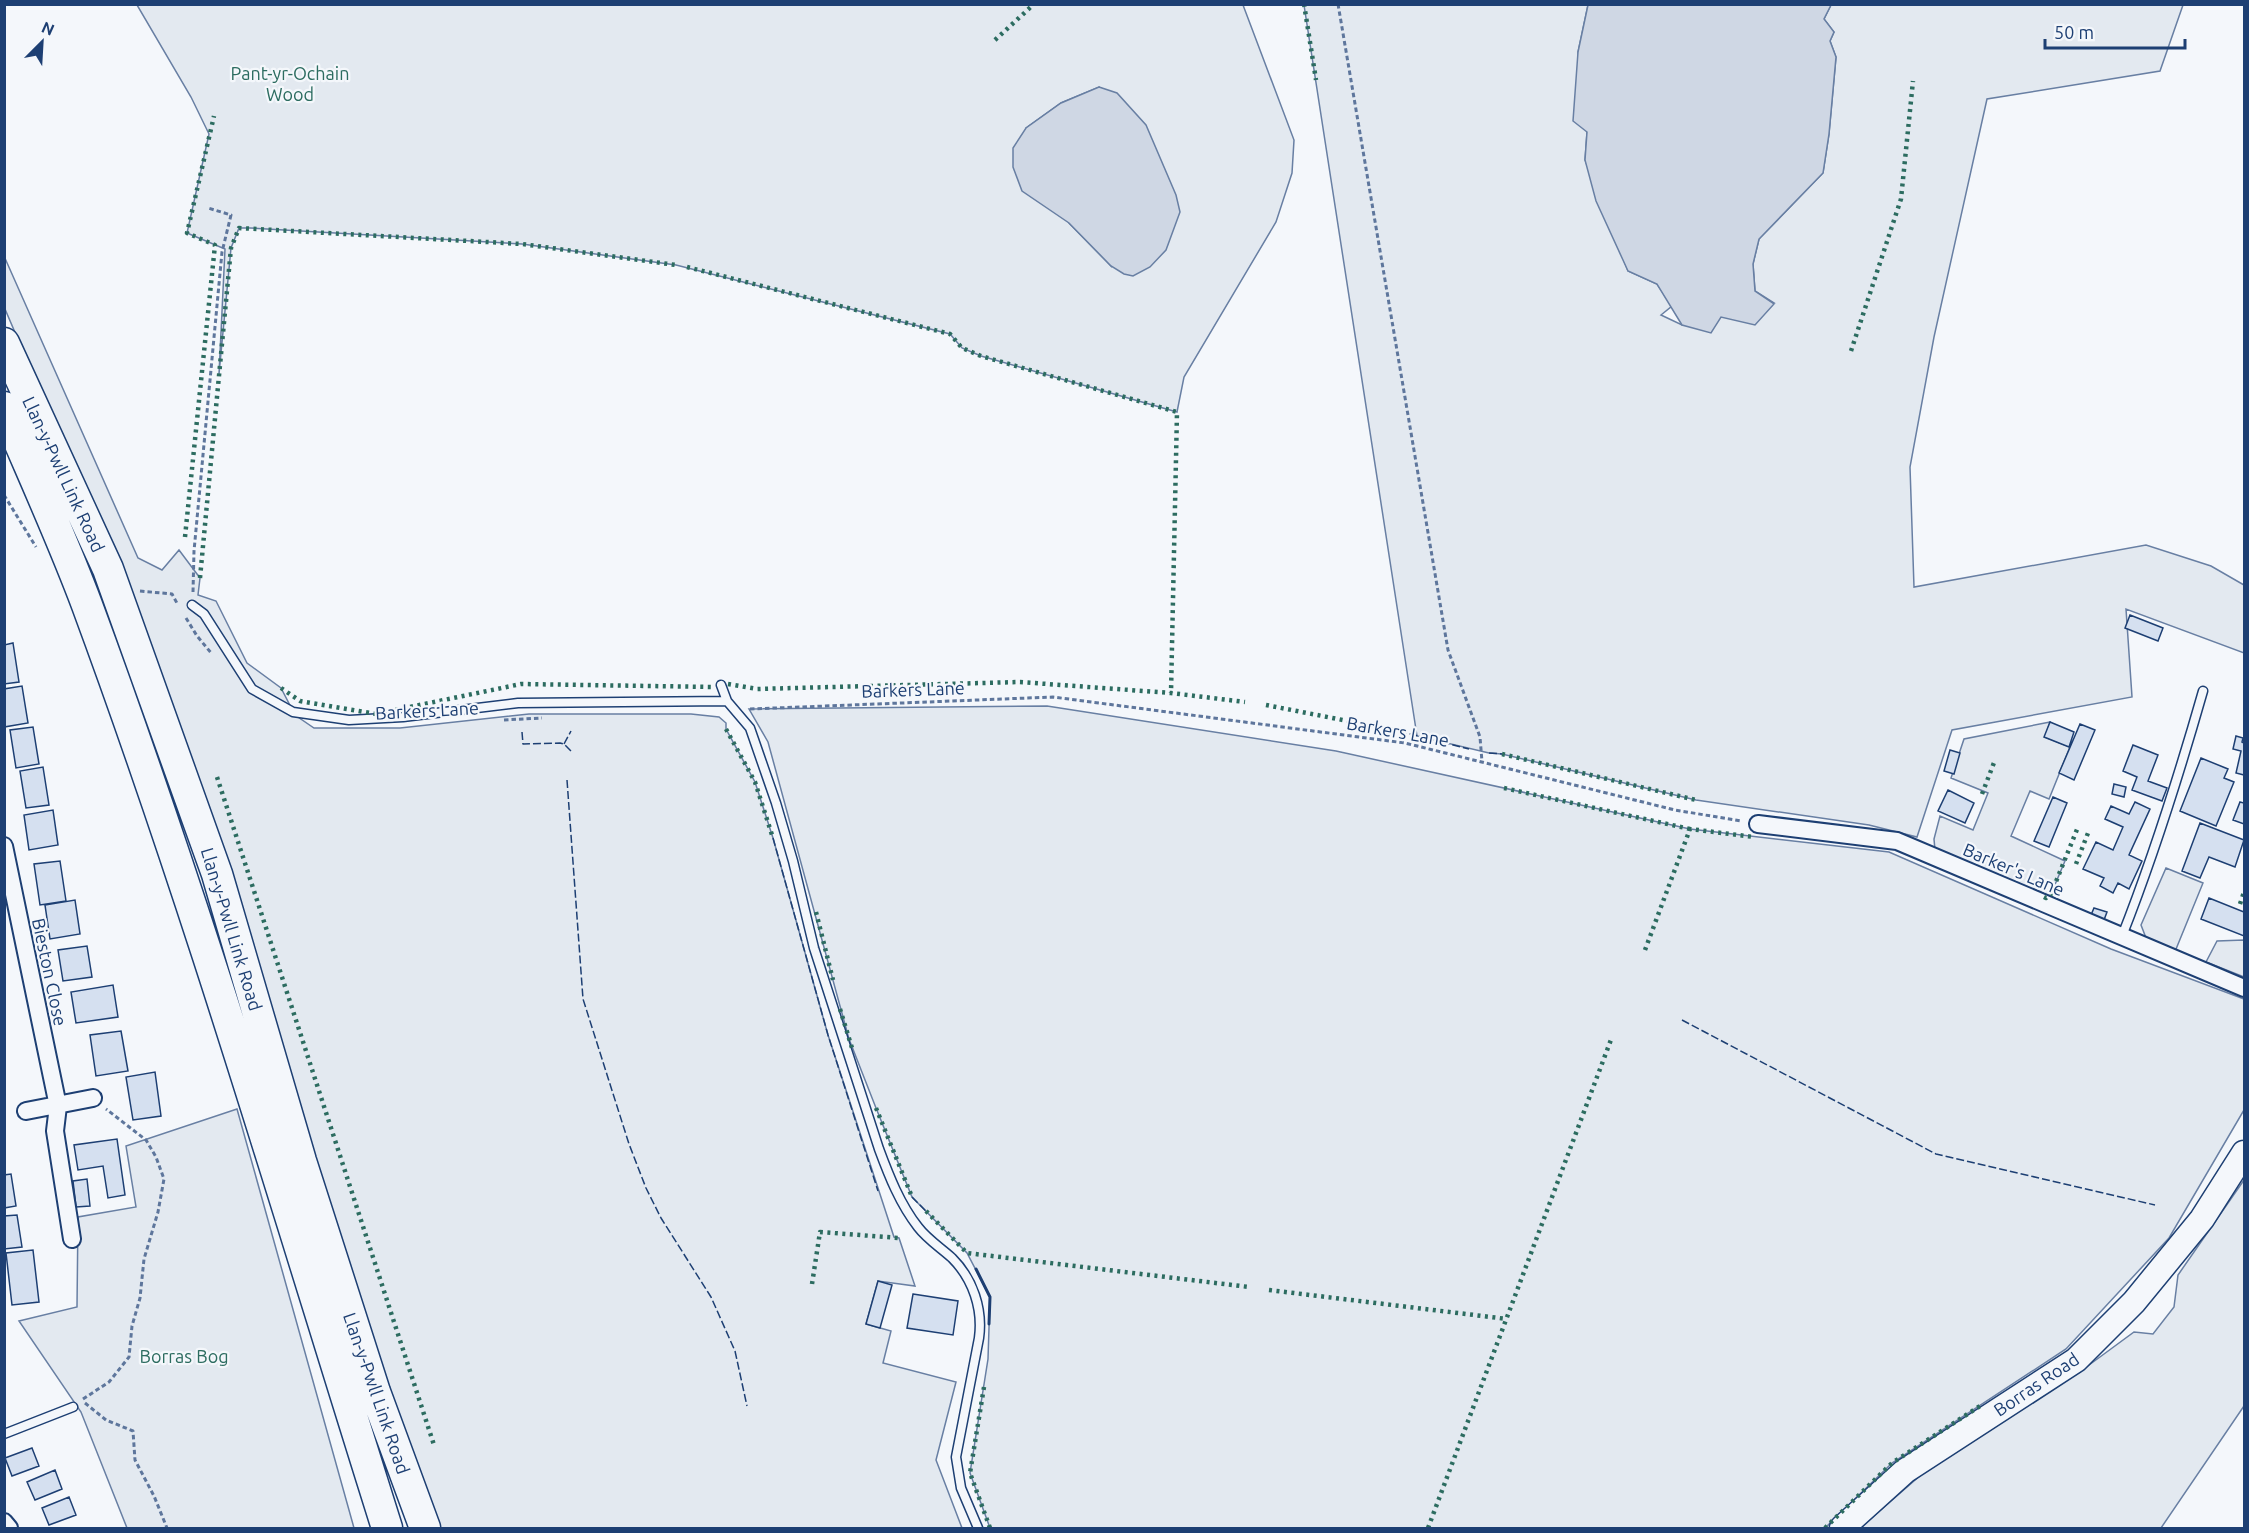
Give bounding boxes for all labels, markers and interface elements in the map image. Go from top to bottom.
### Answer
north arrow [12,12,72,72]
scale bar [2045,12,2184,50]
text: N [39,18,57,39]
text: 50 m [2054,22,2094,42]
park label: Pant-yr-Ochain Wood [231,63,349,104]
street label: Llan-y-Pwll Link Road [19,393,109,555]
street label: Barkers Lane [861,677,965,701]
street label: Barkers Lane [375,697,479,723]
street label: Barkers Lane [1345,712,1451,750]
street label: Barker's Lane [1960,839,2068,899]
street label: Llan-y-Pwll Link Road [198,845,266,1013]
street label: Bieston Close [29,916,71,1028]
street label: Llan-y-Pwll Link Road [340,1310,414,1476]
park label: Borras Bog [139,1346,229,1366]
street label: Borras Road [1990,1348,2082,1420]

